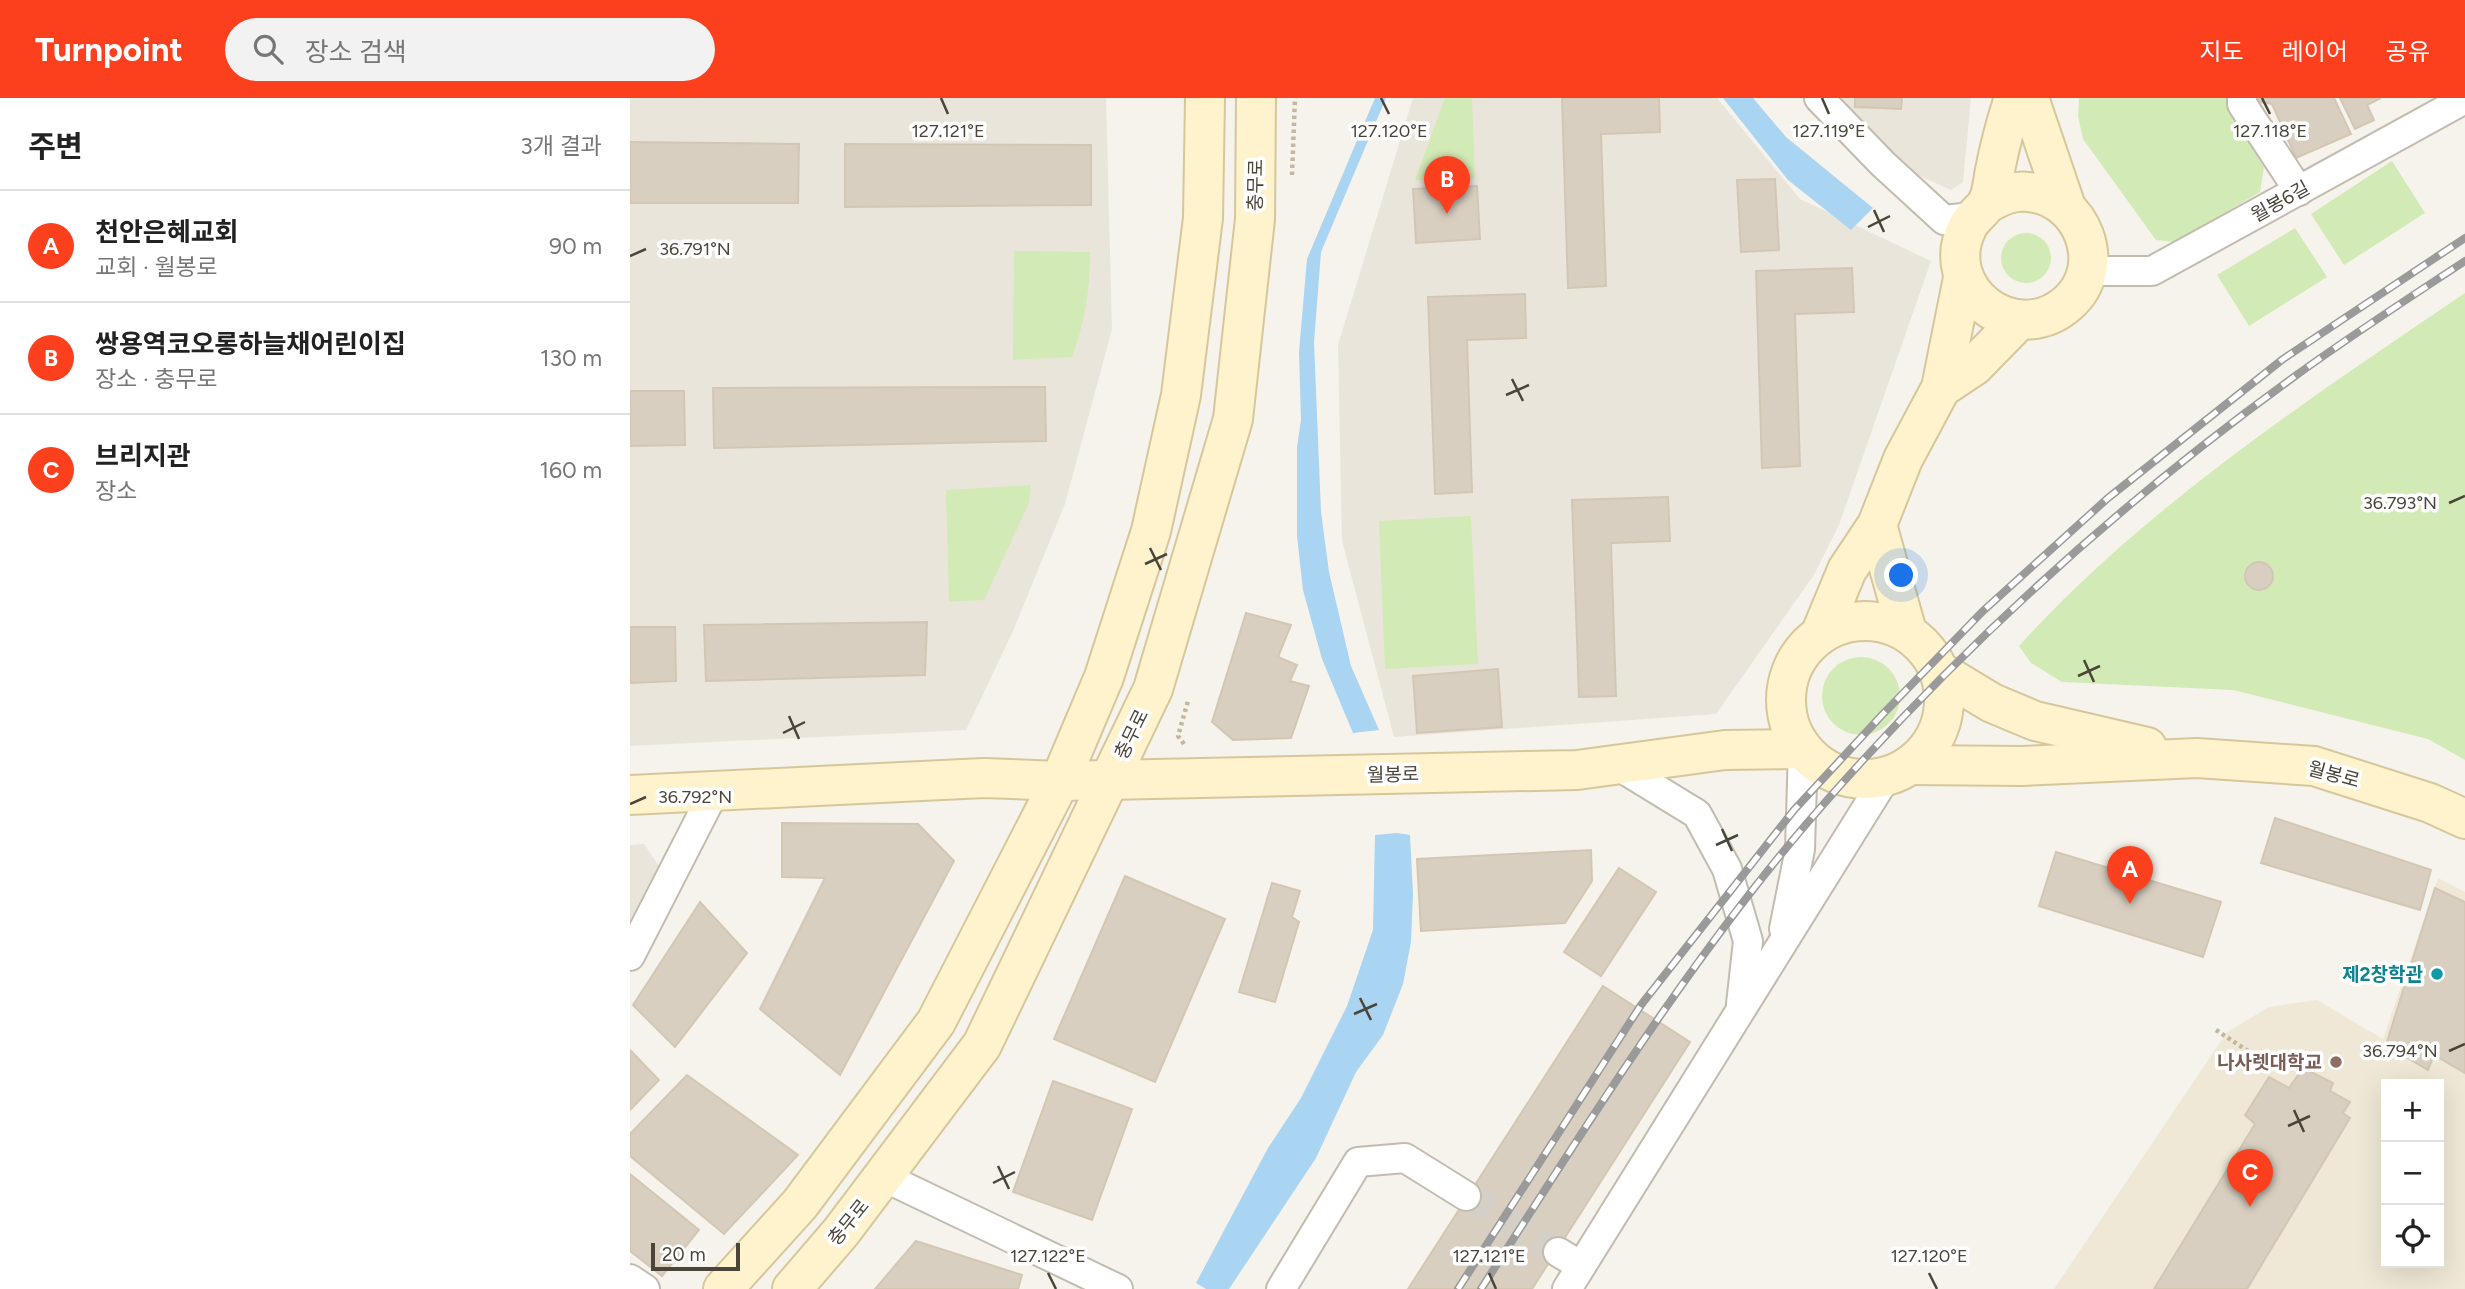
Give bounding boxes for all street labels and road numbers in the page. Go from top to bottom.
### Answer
street label: 충무로 [1244,159,1267,211]
street label: 월봉6길 [2247,176,2313,227]
street label: 충무로 [1110,706,1153,763]
street label: 월봉로 [2306,757,2362,792]
street label: 월봉로 [1367,763,1419,786]
street label: 충무로 [823,1195,874,1250]

